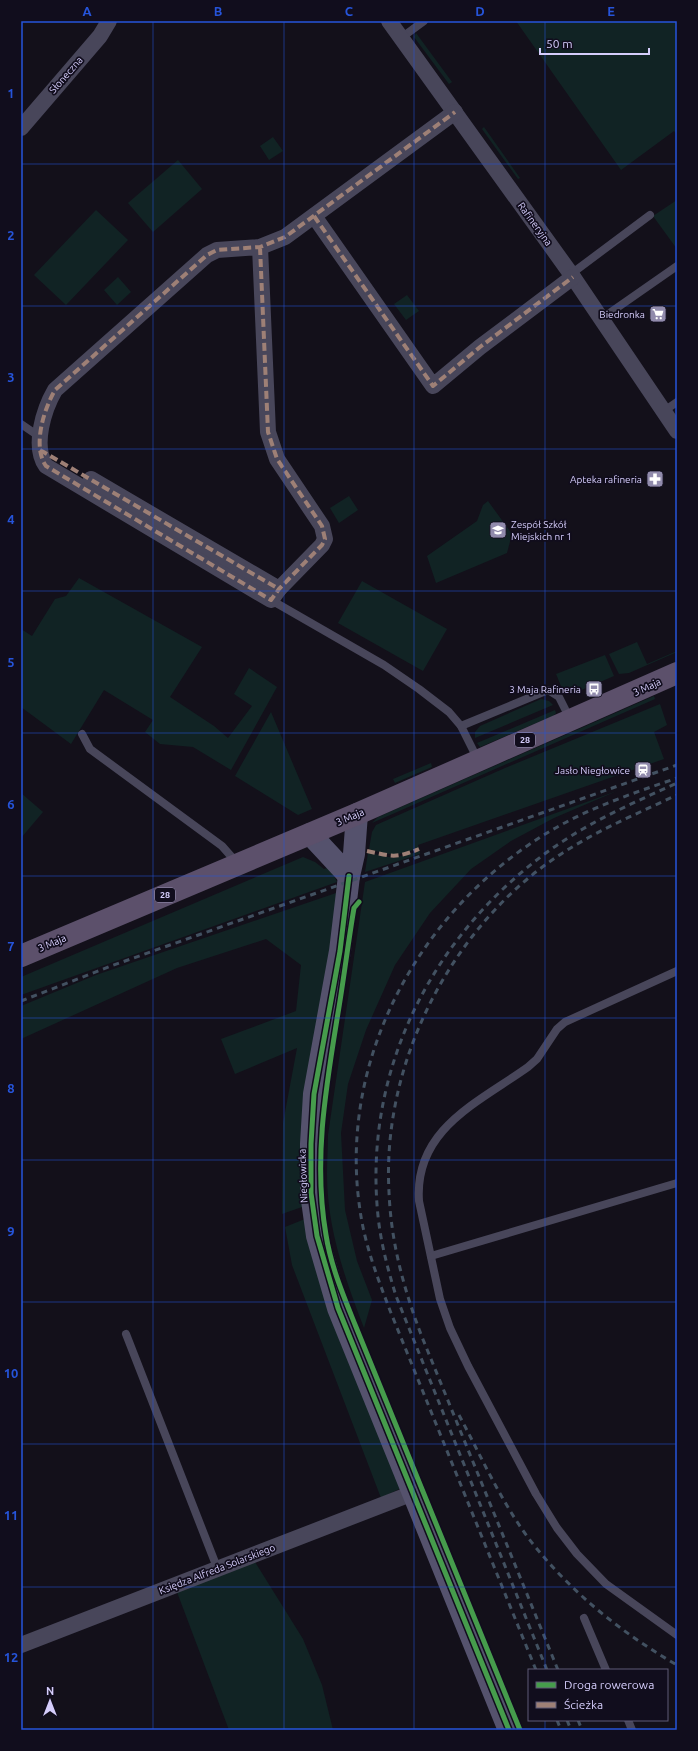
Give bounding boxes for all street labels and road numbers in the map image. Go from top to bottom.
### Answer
street label: Słoneczna [47,54,85,96]
street label: Rafineryjna [516,200,554,248]
street label: 3 Maja [631,676,663,698]
road number: 28 [515,733,535,747]
street label: 3 Maja [334,806,366,828]
road number: 28 [155,888,175,902]
street label: 3 Maja [36,932,68,954]
street label: Niegłowicka [297,1149,309,1203]
street label: Księdza Alfreda Solarskiego [157,1542,277,1596]

